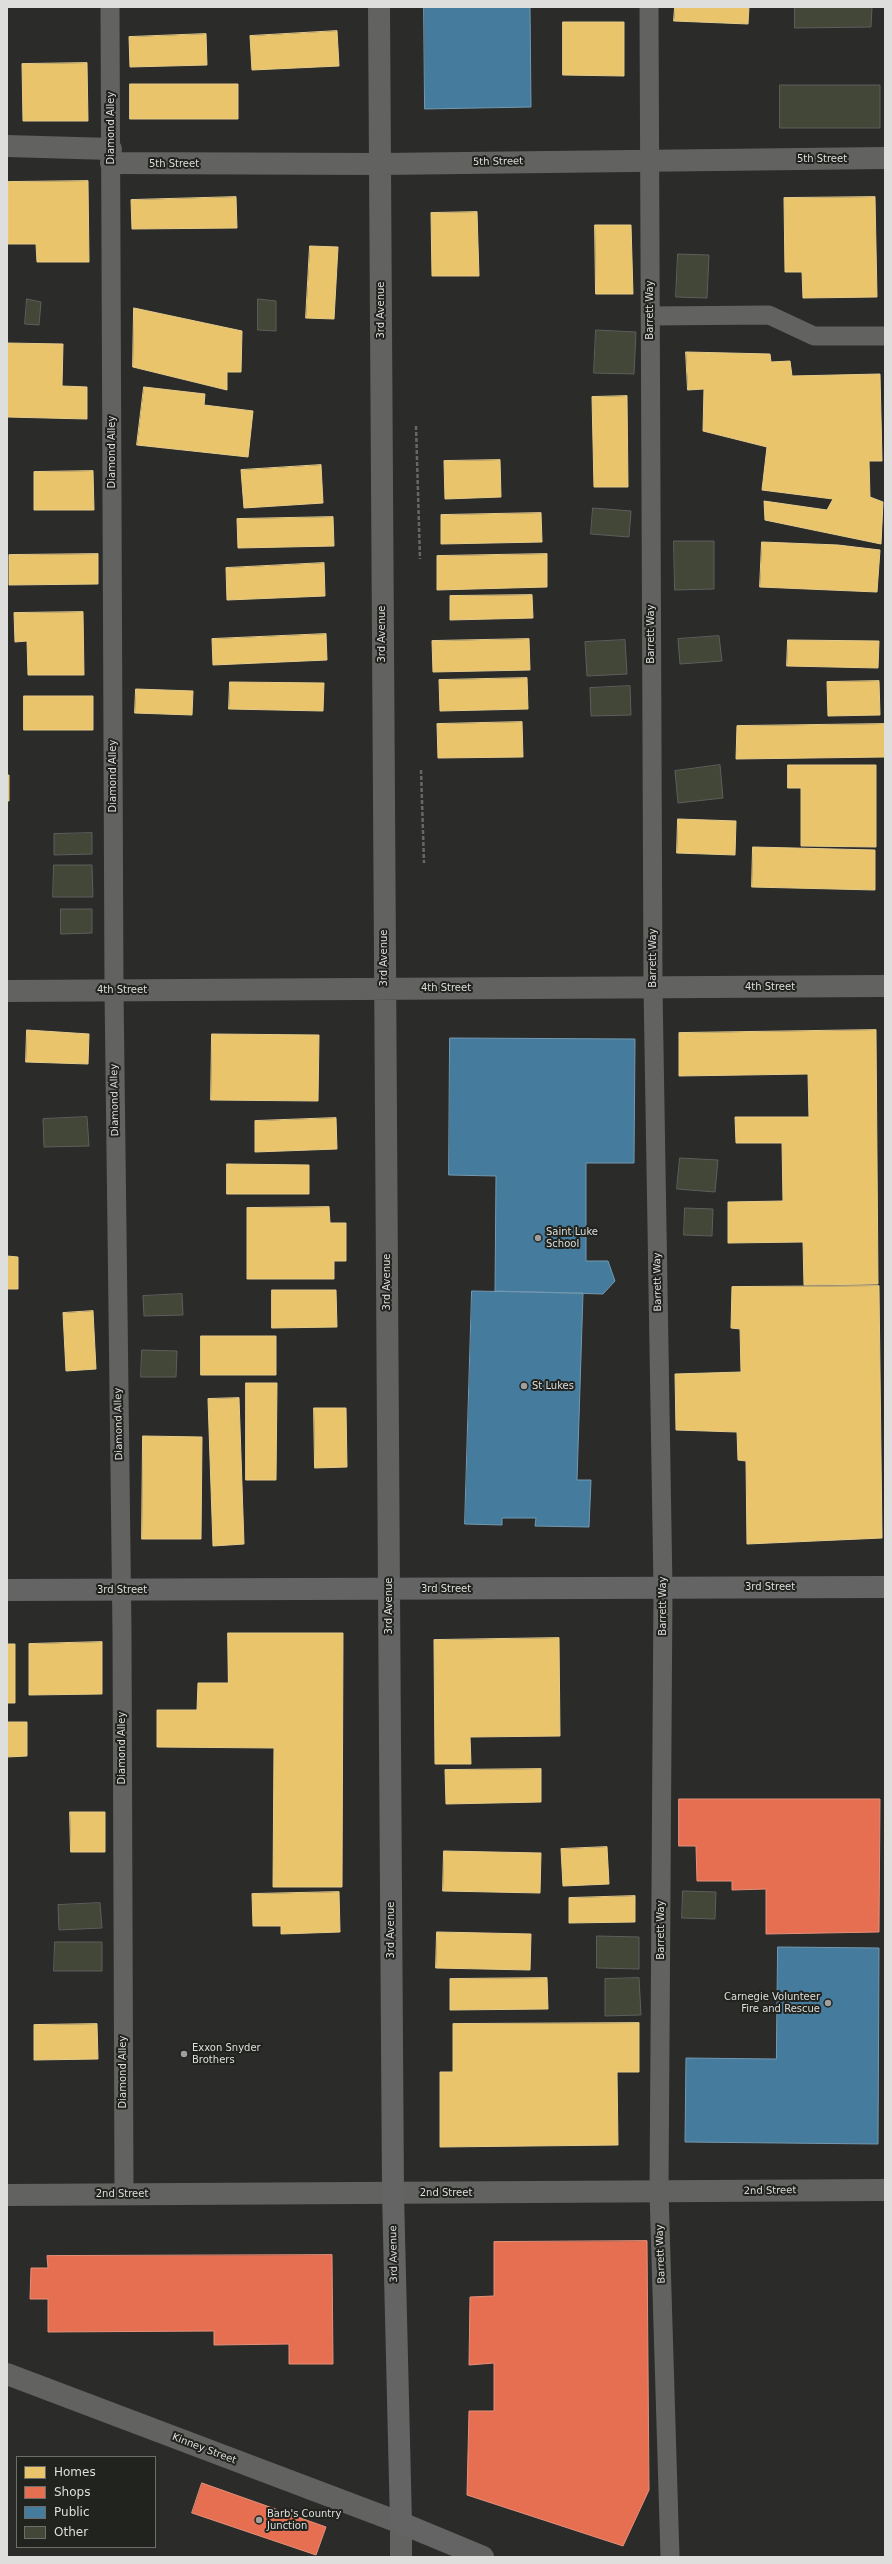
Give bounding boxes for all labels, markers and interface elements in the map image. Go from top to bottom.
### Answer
street label: Diamond Alley [105,92,117,164]
street label: 5th Street [797,153,847,165]
street label: 5th Street [473,156,523,168]
street label: 5th Street [149,158,199,170]
street label: Barrett Way [644,280,656,340]
street label: 3rd Avenue [375,282,387,338]
street label: Diamond Alley [106,416,118,488]
street label: Barrett Way [645,604,657,664]
street label: 3rd Avenue [376,606,388,662]
street label: Diamond Alley [107,740,119,812]
street label: Barrett Way [647,928,659,988]
street label: 3rd Avenue [378,930,390,986]
street label: 4th Street [745,981,795,993]
street label: 4th Street [421,982,471,994]
street label: 4th Street [97,984,147,996]
street label: Diamond Alley [108,1064,122,1136]
place label: Saint Luke School [546,1226,598,1250]
marker: Saint Luke School [533,1233,543,1243]
street label: Barrett Way [651,1252,665,1312]
street label: 3rd Avenue [381,1254,393,1310]
place label: St Lukes [532,1380,574,1392]
marker: St Lukes [519,1381,529,1391]
street label: Diamond Alley [112,1388,126,1460]
street label: Barrett Way [657,1576,669,1636]
street label: 3rd Avenue [383,1578,395,1634]
street label: 3rd Street [745,1581,795,1593]
street label: 3rd Street [421,1583,471,1595]
street label: 3rd Street [97,1584,147,1596]
street label: Diamond Alley [116,1712,128,1784]
street label: Barrett Way [655,1900,667,1960]
street label: 3rd Avenue [385,1902,397,1958]
place label: Carnegie Volunteer Fire and Rescue [724,1991,820,2014]
marker: Carnegie Volunteer Fire and Rescue [823,1998,833,2008]
street label: Diamond Alley [117,2036,129,2108]
place label: Exxon Snyder Brothers [192,2042,261,2066]
marker: Exxon Snyder Brothers [179,2049,189,2059]
street label: 2nd Street [744,2185,796,2197]
street label: 2nd Street [420,2187,472,2199]
street label: 2nd Street [96,2188,148,2200]
street label: Barrett Way [654,2224,668,2284]
street label: 3rd Avenue [388,2225,400,2283]
street label: Kinney Street [170,2431,238,2467]
legend [16,2456,156,2548]
text: Homes [54,2465,96,2479]
text: Shops [54,2485,90,2499]
text: Public [54,2505,90,2519]
place label: Barb's Country Junction [267,2508,341,2532]
marker: Barb's Country Junction [254,2515,264,2525]
text: Other [54,2525,88,2539]

